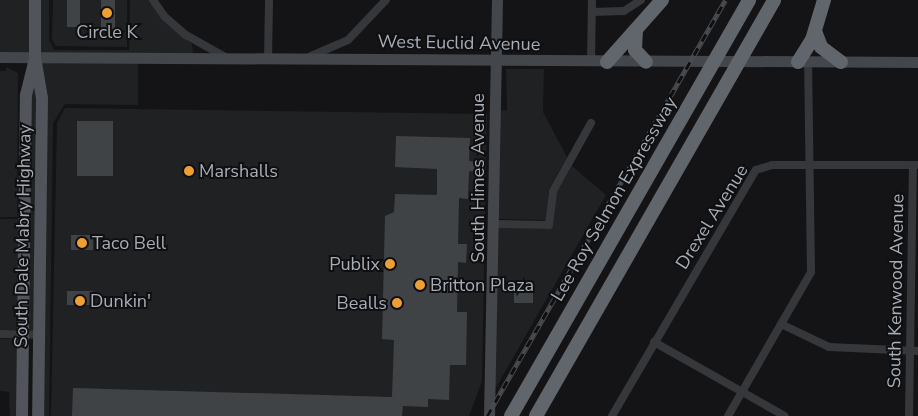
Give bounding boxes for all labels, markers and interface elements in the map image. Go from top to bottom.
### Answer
marker: Circle K [101,7,113,19]
place label: Circle K [76,21,138,43]
street label: West Euclid Avenue [378,31,540,55]
street label: South Himes Avenue [467,93,489,263]
street label: Lee Roy Selmon Expressway [547,93,681,305]
street label: South Dale Mabry Highway [10,124,36,348]
place label: Marshalls [199,160,278,182]
street label: Drexel Avenue [671,161,753,273]
marker: Marshalls [183,165,195,177]
street label: South Kenwood Avenue [884,194,908,388]
place label: Taco Bell [92,232,166,254]
marker: Taco Bell [76,237,88,249]
place label: Publix [329,253,380,275]
marker: Publix [384,258,396,270]
place label: Britton Plaza [430,274,534,296]
marker: Britton Plaza [414,279,426,291]
place label: Dunkin' [90,290,151,312]
place label: Bealls [336,292,387,314]
marker: Dunkin' [74,295,86,307]
marker: Bealls [391,297,403,309]

